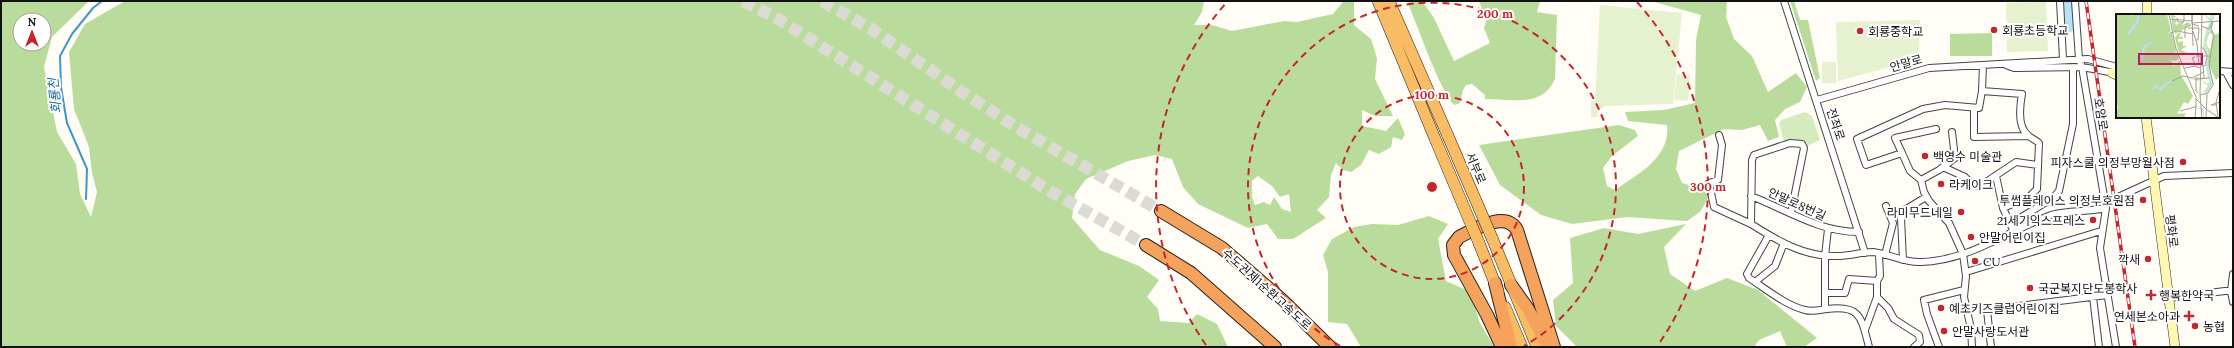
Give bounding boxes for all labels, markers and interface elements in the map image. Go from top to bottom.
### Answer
text: 200 m [1477,6,1513,21]
north arrow [12,12,52,52]
inset map [2116,14,2220,118]
text: N [28,15,37,29]
place label: 회룡초등학교 [2002,23,2068,38]
place label: 회룡중학교 [1868,24,1923,39]
marker: 회룡초등학교 [1989,25,1999,35]
marker: 회룡중학교 [1855,26,1865,36]
street label: 안말로 [1888,51,1924,75]
water label: 회룡천 [45,76,65,115]
text: 100 m [1415,87,1449,102]
street label: 호암로 [2091,96,2111,132]
street label: 전좌로 [1824,106,1848,142]
place label: 백영수 미술관 [1933,149,2002,164]
street label: 서부로 [1463,150,1489,186]
marker: 백영수 미술관 [1920,151,1930,161]
place label: 피자스쿨 의정부망월사점 [2050,155,2175,170]
marker: 피자스쿨 의정부망월사점 [2178,157,2188,167]
place label: 라케이크 [1949,177,1993,192]
text: 300 m [1690,179,1726,194]
marker: 라케이크 [1936,179,1946,189]
centre of rings [1425,180,1439,194]
street label: 안말로8번길 [1766,185,1828,223]
place label: 투썸플레이스 의정부호원점 [1999,193,2135,208]
marker: 투썸플레이스 의정부호원점 [2138,195,2148,205]
place label: 라미무드네일 [1887,205,1953,220]
marker: 라미무드네일 [1956,207,1966,217]
place label: 21세기익스프레스 [1997,213,2085,228]
street label: 평화로 [2163,214,2181,248]
marker: 21세기익스프레스 [2088,215,2098,225]
place label: 안말어린이집 [1979,230,2045,245]
marker: 안말어린이집 [1966,232,1976,242]
street label: 수도권제1순환고속도로 [1219,245,1315,333]
place label: 깍새 [2118,252,2140,267]
place label: CU [1983,254,2000,269]
marker: 깍새 [2143,254,2153,264]
marker: CU [1970,256,1980,266]
place label: 국군복지단도봉학사 [2038,281,2137,296]
marker: 국군복지단도봉학사 [2025,283,2035,293]
place label: 행복한약국 [2159,288,2214,303]
marker: 행복한약국 [2146,290,2156,300]
place label: 예초키즈클럽어린이집 [1949,301,2059,316]
marker: 예초키즈클럽어린이집 [1936,303,1946,313]
place label: 연세본소아과 [2114,309,2180,324]
marker: 연세본소아과 [2183,310,2195,322]
place label: 농협 [2203,319,2225,334]
marker: 농협 [2190,321,2200,331]
place label: 안말사랑도서관 [1952,324,2029,339]
marker: 안말사랑도서관 [1939,326,1949,336]

